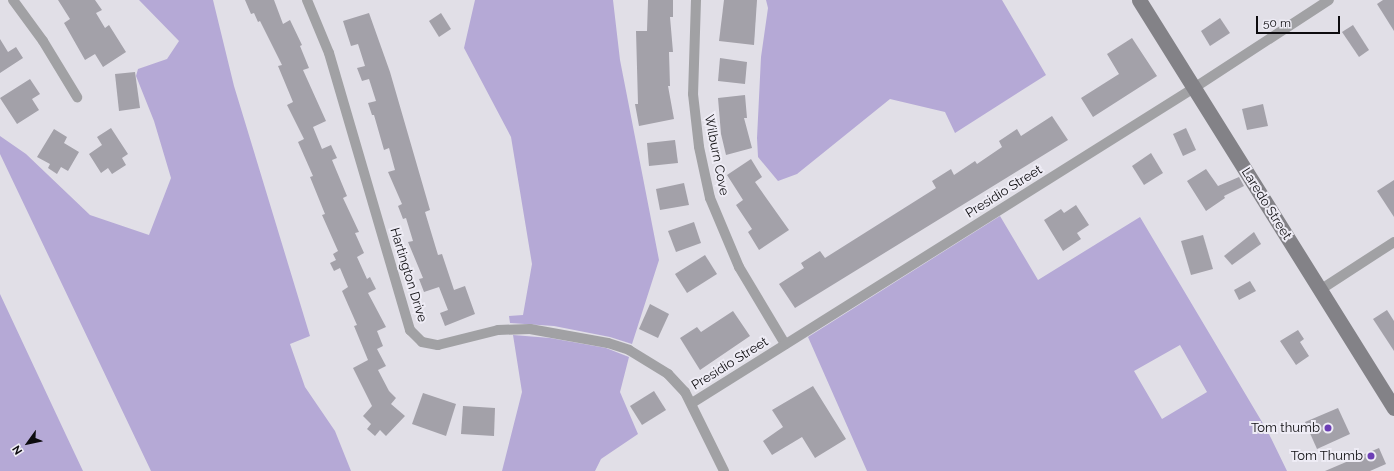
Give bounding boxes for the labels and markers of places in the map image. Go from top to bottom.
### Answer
place label: Tom thumb [1251,420,1320,436]
marker: Tom thumb [1323,423,1333,433]
place label: Tom Thumb [1290,448,1363,464]
marker: Tom Thumb [1366,451,1376,461]

